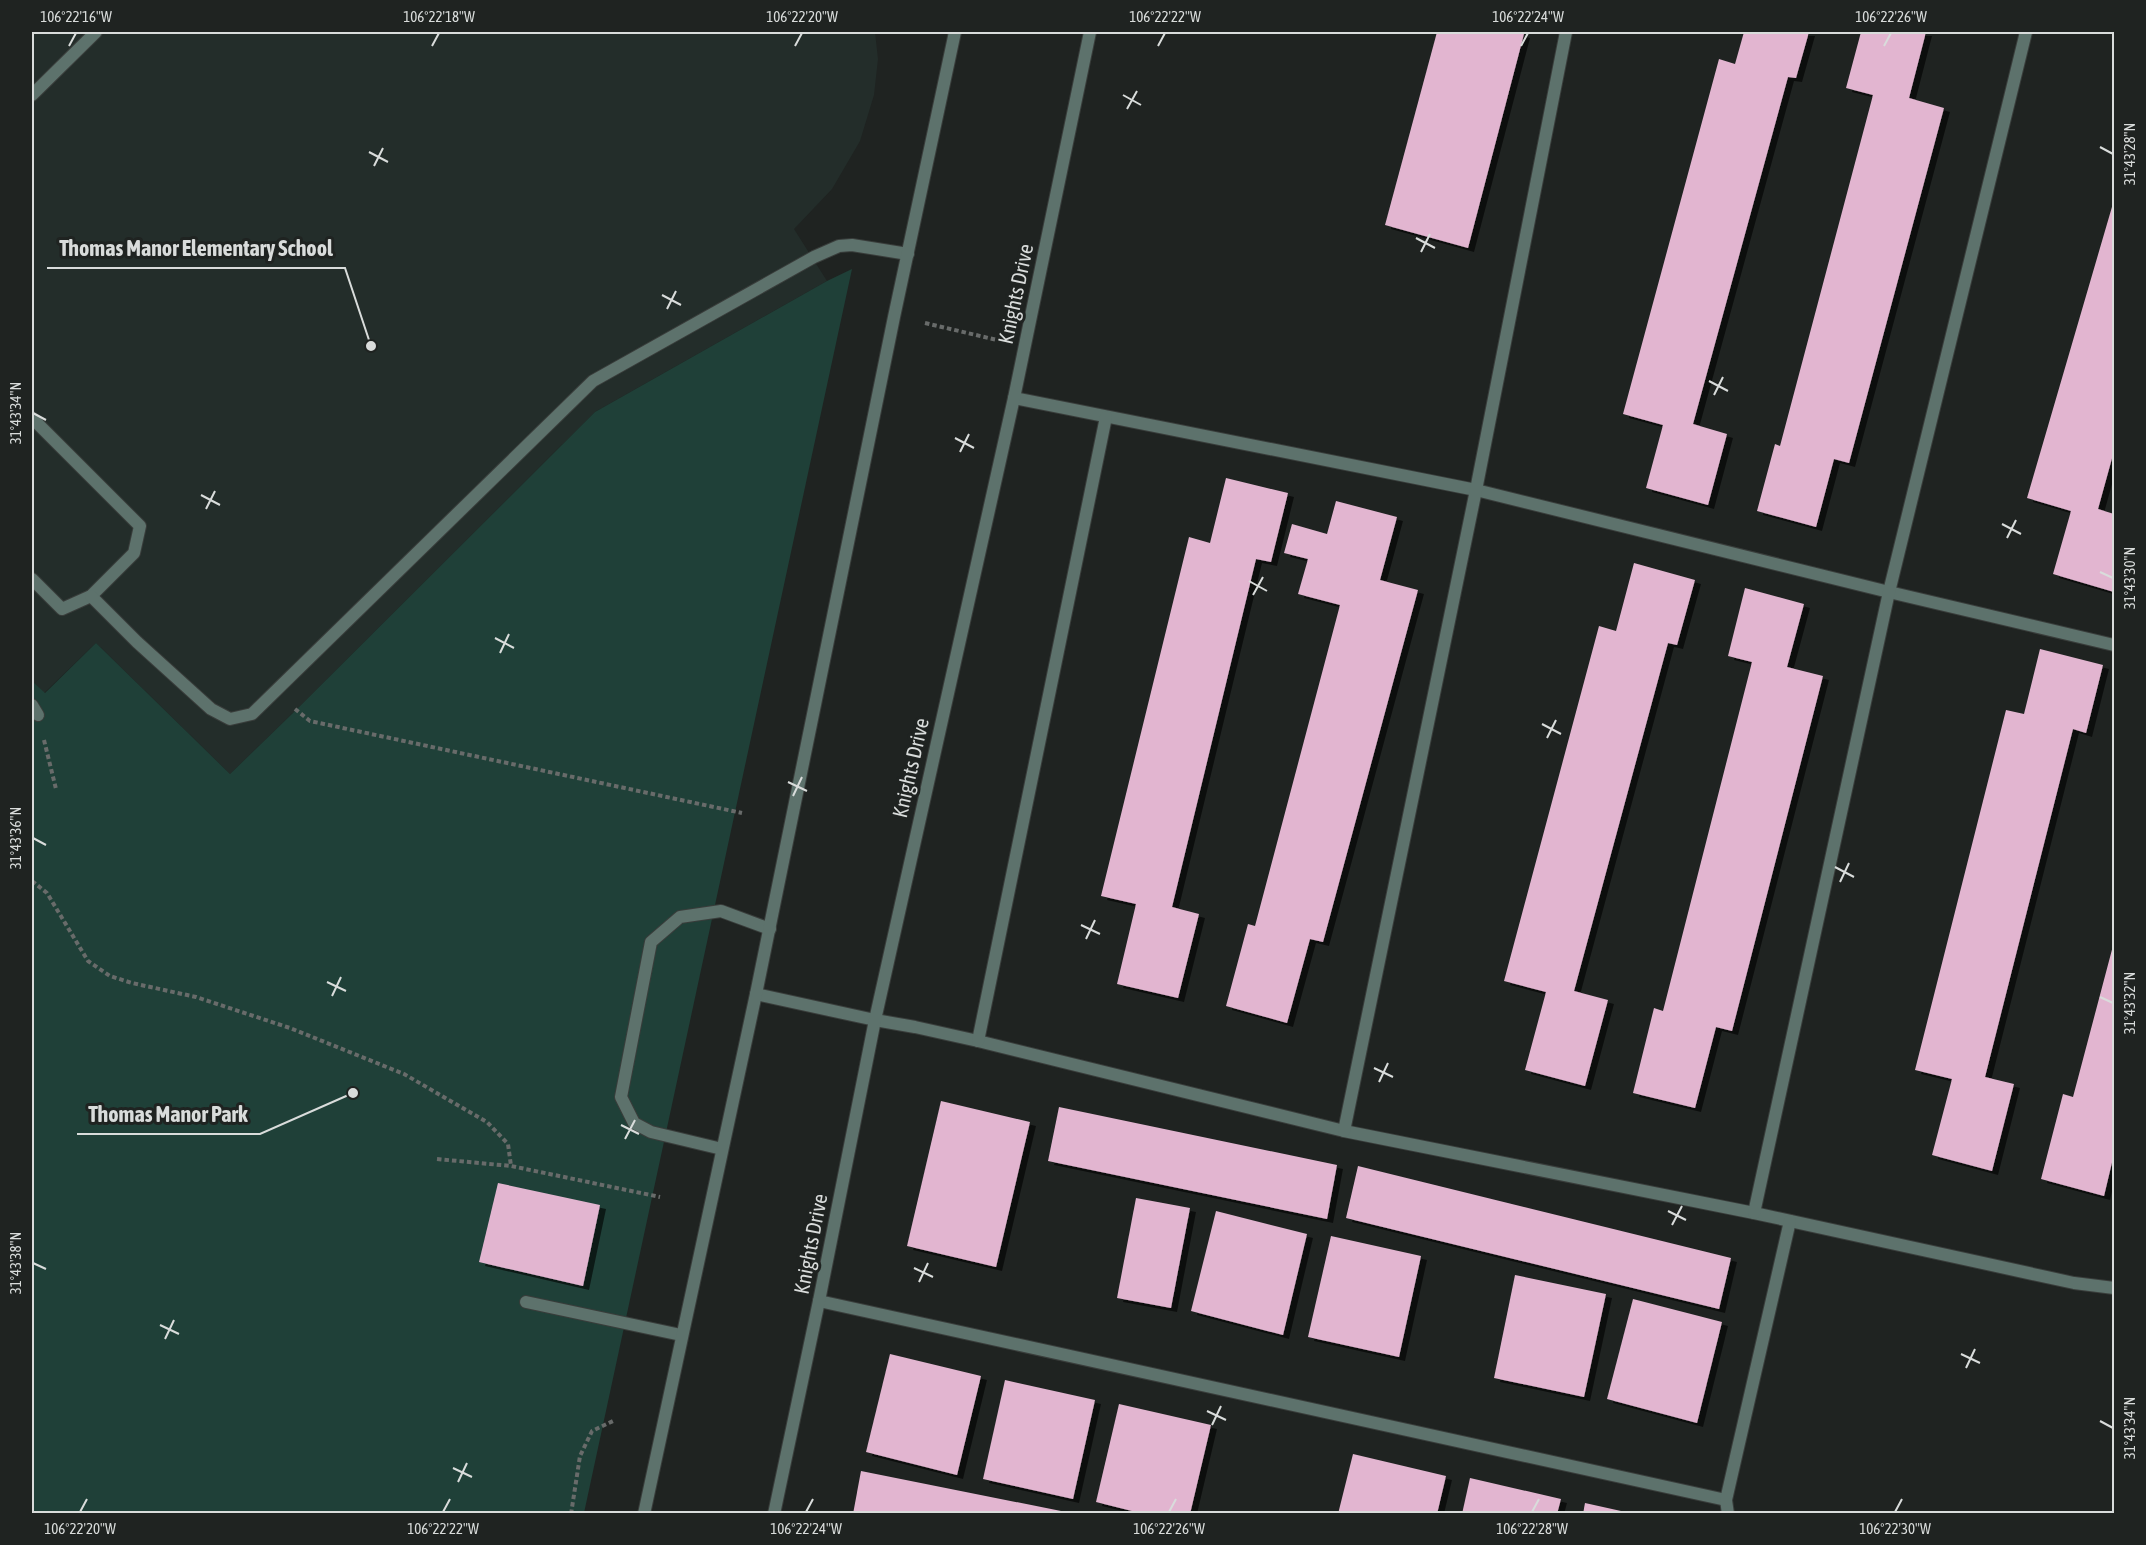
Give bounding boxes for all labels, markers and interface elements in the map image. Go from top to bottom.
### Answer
text: 106°22'16"W [40,8,112,25]
text: 106°22'18"W [403,8,475,25]
text: 106°22'20"W [766,8,838,25]
text: 106°22'22"W [1129,8,1201,25]
text: 106°22'24"W [1492,8,1564,25]
text: 106°22'26"W [1855,8,1927,25]
text: 31°43'28"N [2121,123,2138,185]
callout: Thomas Manor Elementary School [47,228,345,268]
text: Thomas Manor Elementary School [59,235,334,261]
street label: Knights Drive [993,242,1037,346]
text: 31°43'34"N [7,382,24,444]
text: 31°43'30"N [2121,547,2138,609]
street label: Knights Drive [887,716,933,820]
text: 31°43'36"N [7,807,24,869]
text: 31°43'32"N [2121,972,2138,1034]
callout: Thomas Manor Park [77,1094,260,1134]
text: Thomas Manor Park [88,1101,248,1127]
street label: Knights Drive [789,1192,831,1296]
text: 31°43'38"N [7,1232,24,1294]
text: 31°43'34"N [2121,1397,2138,1459]
text: 106°22'20"W [44,1520,116,1537]
text: 106°22'22"W [407,1520,479,1537]
text: 106°22'24"W [770,1520,842,1537]
text: 106°22'26"W [1133,1520,1205,1537]
text: 106°22'28"W [1496,1520,1568,1537]
text: 106°22'30"W [1859,1520,1931,1537]

